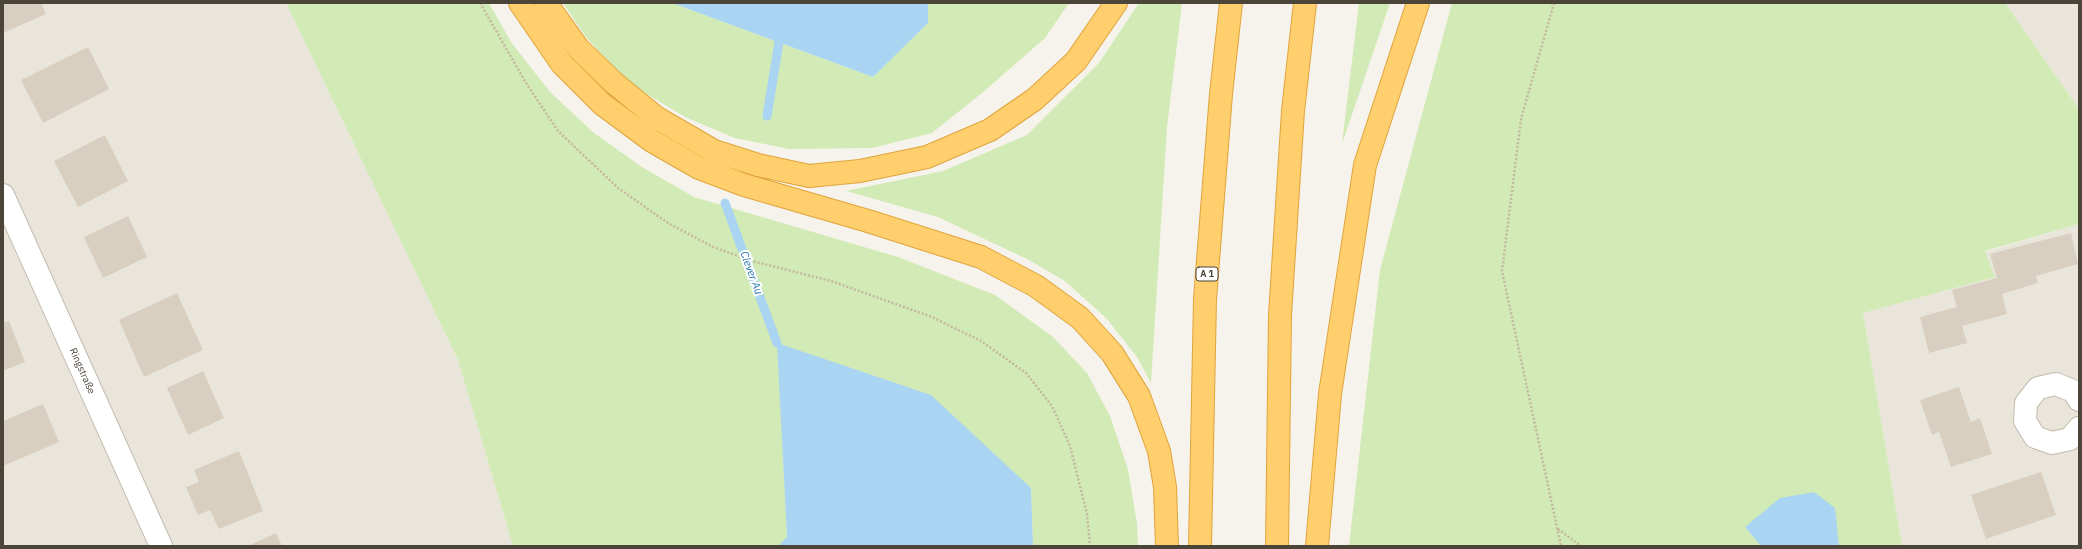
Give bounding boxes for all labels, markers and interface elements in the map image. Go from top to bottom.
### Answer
water label: Clever Au [737,249,765,297]
road number: A 1 [1196,267,1218,281]
street label: Ringstraße [67,346,97,396]

